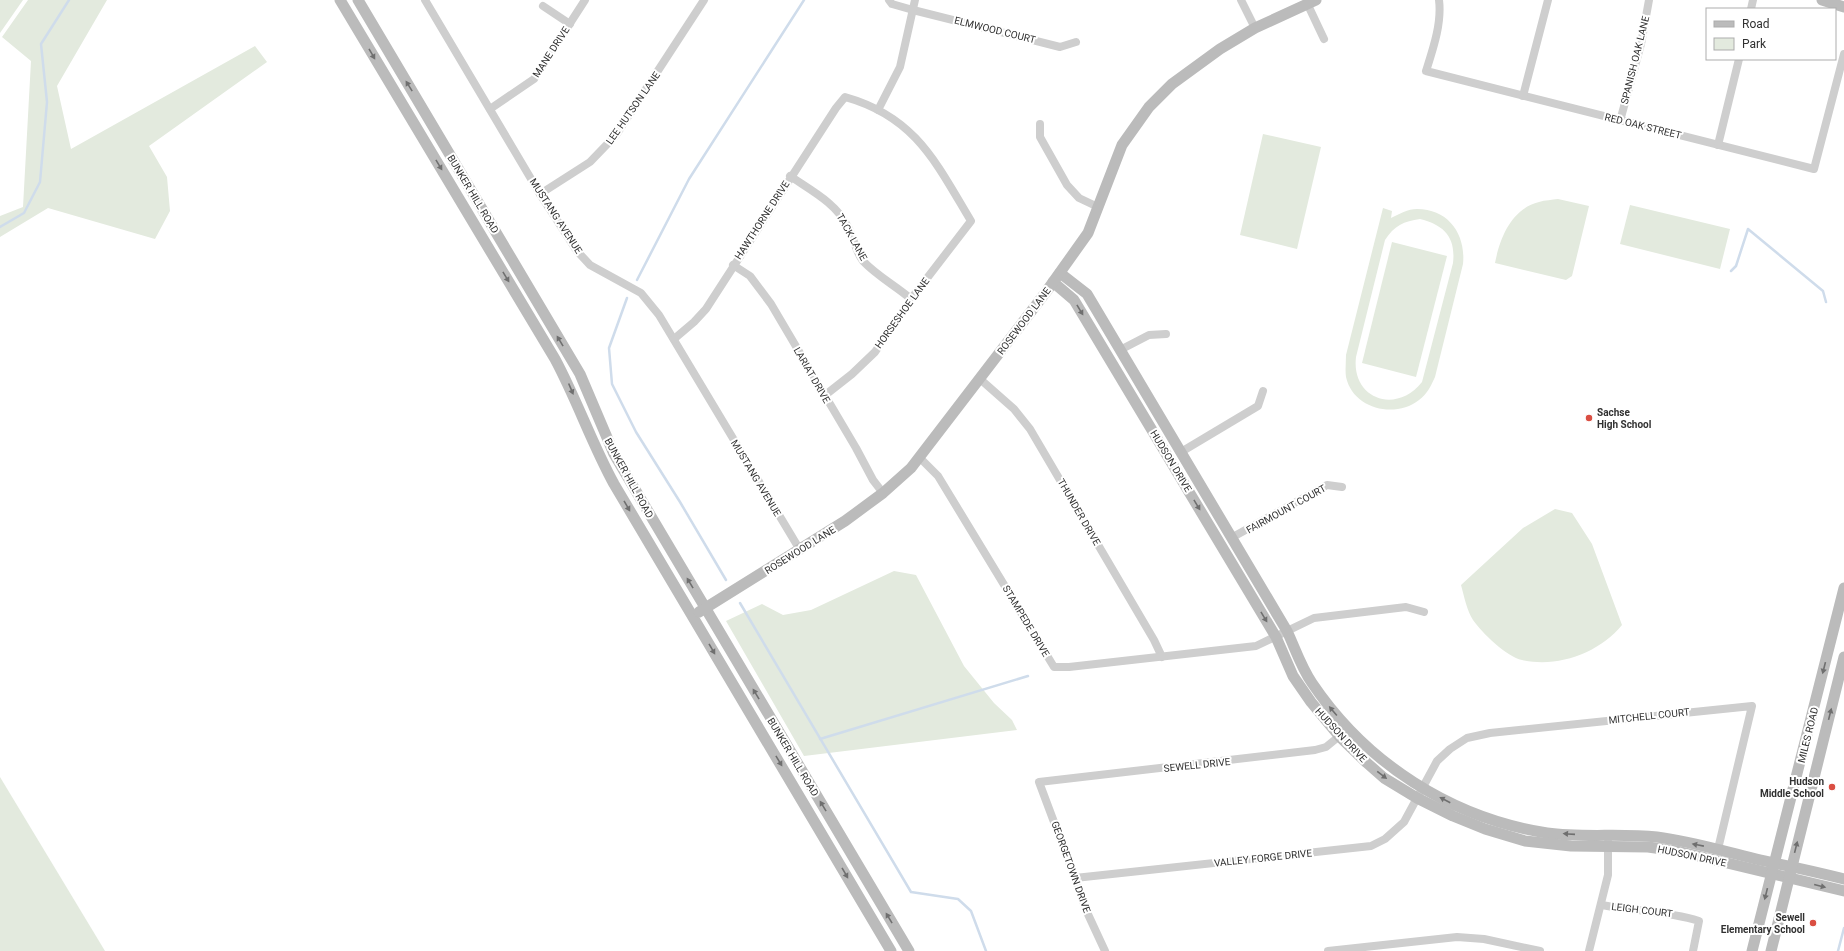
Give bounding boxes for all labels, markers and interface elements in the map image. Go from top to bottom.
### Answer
legend [1706,8,1836,60]
street label: ELMWOOD COURT [953,15,1037,45]
street label: SPANISH OAK LANE [1619,15,1651,105]
text: Road [1742,17,1770,31]
street label: MANE DRIVE [531,24,572,79]
text: Park [1742,37,1767,51]
one-way arrow [369,48,376,60]
street label: LEE HUTSON LANE [604,69,662,146]
one-way arrow [405,80,412,92]
street label: RED OAK STREET [1604,111,1682,141]
street label: BUNKER HILL ROAD [445,153,501,235]
one-way arrow [435,160,443,170]
street label: MUSTANG AVENUE [528,176,585,256]
street label: HAWTHORNE DRIVE [733,178,792,261]
street label: TACK LANE [835,212,870,263]
one-way arrow [502,271,509,283]
street label: HORSESHOE LANE [873,275,932,351]
street label: ROSEWOOD LANE [995,285,1053,357]
one-way arrow [1077,304,1084,316]
one-way arrow [557,335,564,347]
street label: LARIAT DRIVE [792,345,833,405]
one-way arrow [568,384,574,395]
place label: Sachse High School [1597,407,1652,430]
marker: Sachse High School [1584,413,1594,423]
street label: HUDSON DRIVE [1148,428,1194,494]
street label: BUNKER HILL ROAD [602,436,656,520]
street label: MUSTANG AVENUE [729,438,783,518]
street label: THUNDER DRIVE [1055,477,1103,548]
street label: FAIRMOUNT COURT [1244,483,1328,535]
one-way arrow [1194,499,1201,511]
one-way arrow [624,500,631,512]
street label: ROSEWOOD LANE [763,524,838,576]
one-way arrow [686,577,693,589]
street label: STAMPEDE DRIVE [1000,583,1052,659]
one-way arrow [1260,612,1268,622]
one-way arrow [709,643,716,655]
one-way arrow [1821,662,1827,674]
one-way arrow [752,688,759,700]
one-way arrow [1329,705,1338,716]
street label: HUDSON DRIVE [1313,706,1369,765]
street label: MITCHELL COURT [1608,706,1690,726]
street label: MILES ROAD [1796,706,1820,764]
one-way arrow [1828,707,1834,720]
street label: BUNKER HILL ROAD [765,716,821,798]
one-way arrow [775,755,782,767]
street label: SEWELL DRIVE [1163,756,1231,774]
one-way arrow [1376,771,1387,780]
place label: Hudson Middle School [1760,776,1824,799]
marker: Hudson Middle School [1827,782,1837,792]
one-way arrow [1439,797,1450,803]
one-way arrow [819,800,826,812]
street label: GEORGETOWN DRIVE [1049,820,1093,915]
one-way arrow [1563,831,1575,838]
one-way arrow [1794,841,1800,853]
one-way arrow [1692,842,1704,848]
street label: HUDSON DRIVE [1657,843,1728,869]
street label: VALLEY FORGE DRIVE [1213,847,1313,869]
one-way arrow [841,867,848,879]
one-way arrow [1814,883,1826,889]
one-way arrow [1763,888,1769,900]
street label: LEIGH COURT [1611,901,1673,919]
one-way arrow [886,912,893,924]
place label: Sewell Elementary School [1721,912,1805,935]
marker: Sewell Elementary School [1808,918,1818,928]

